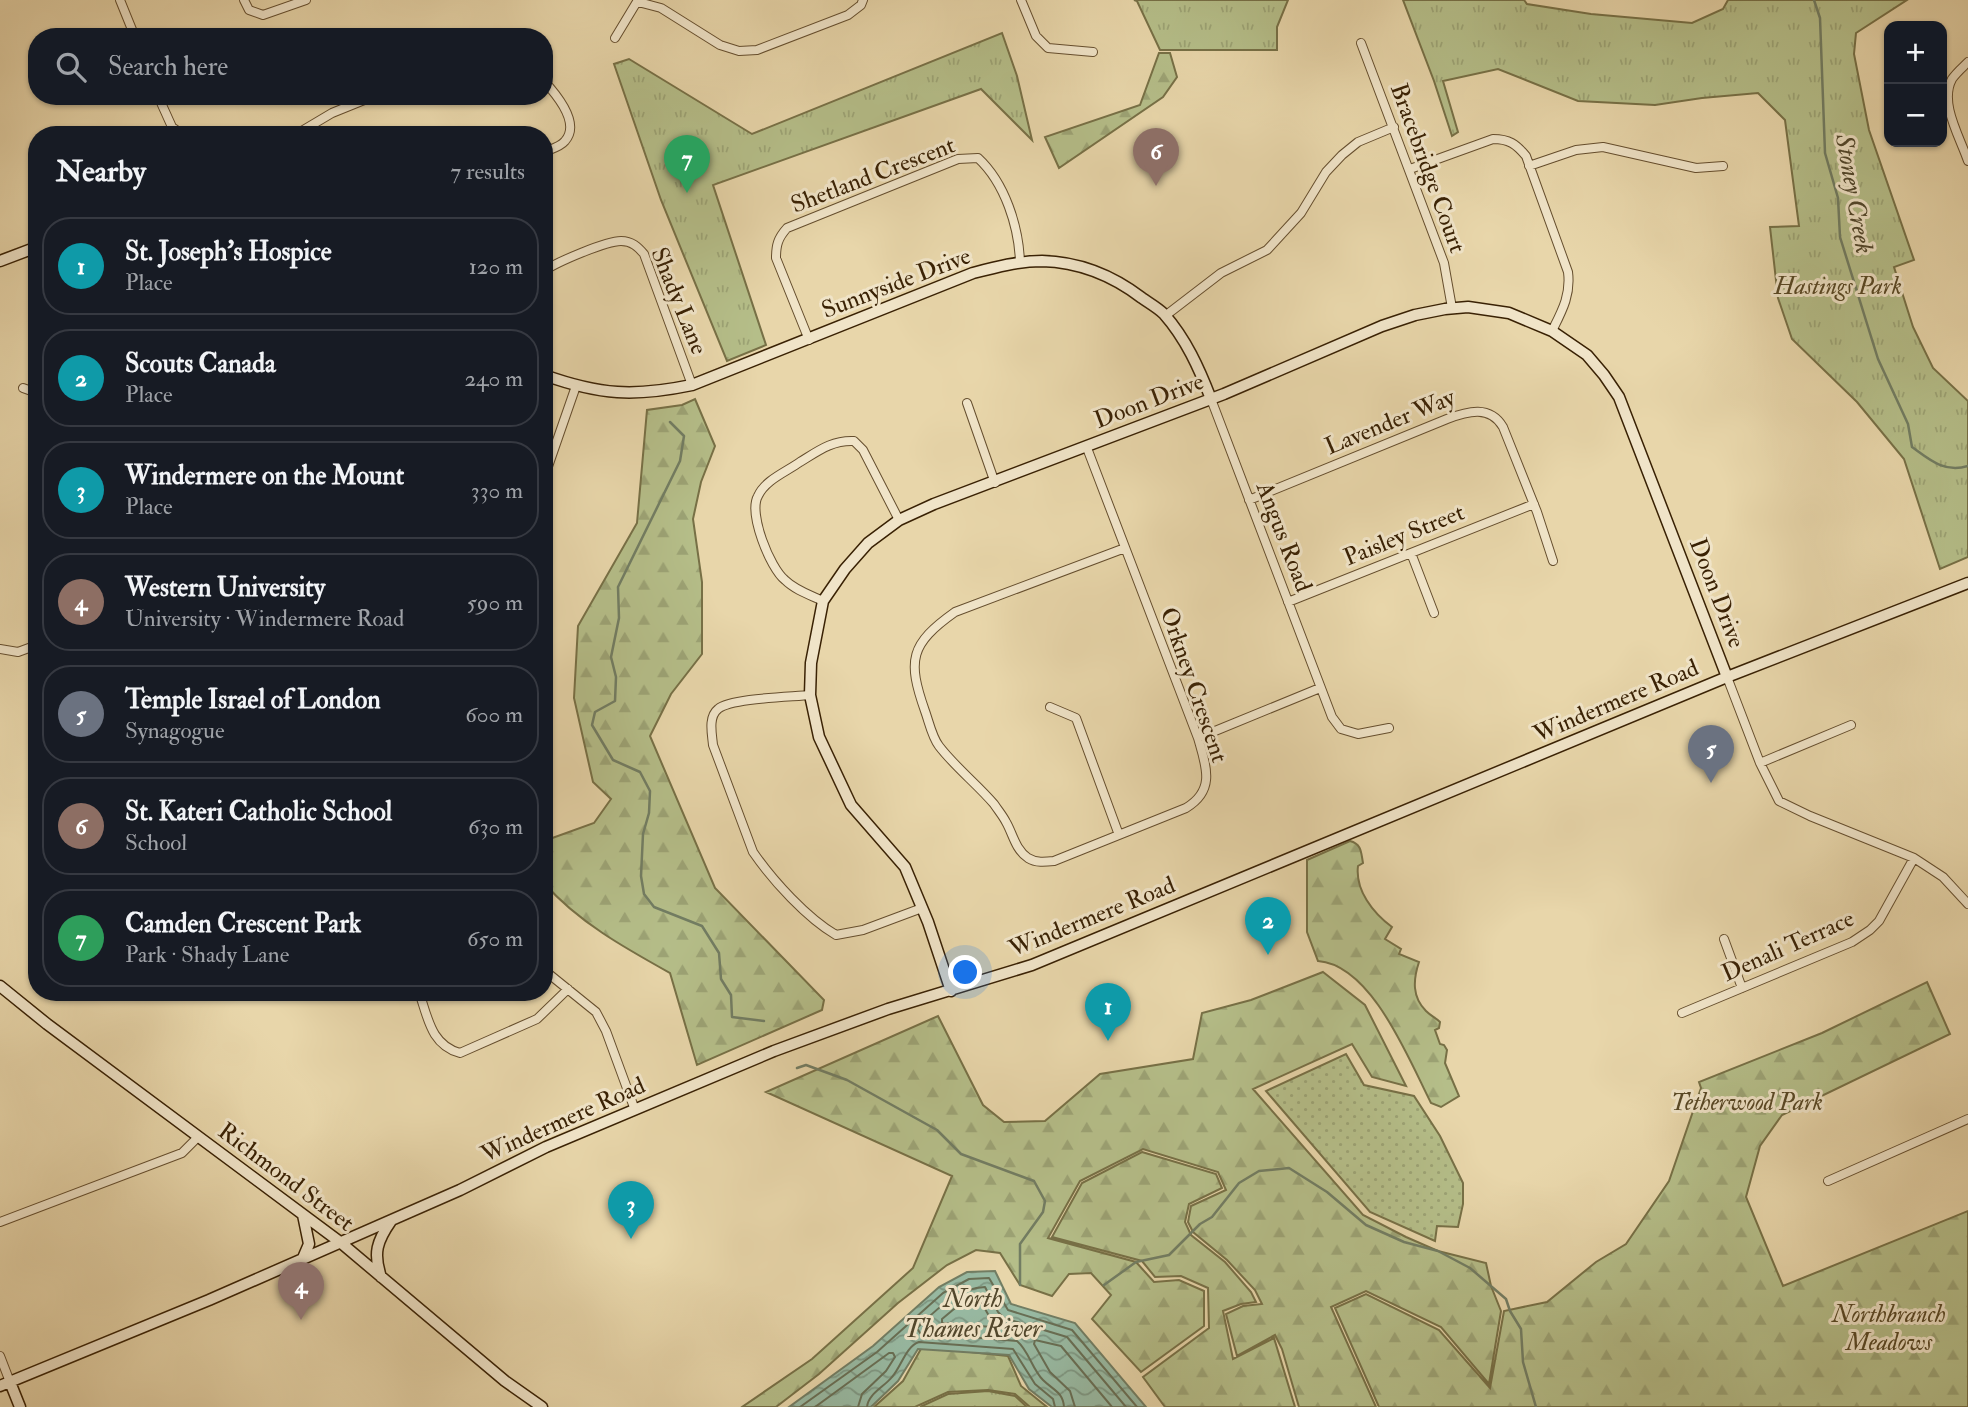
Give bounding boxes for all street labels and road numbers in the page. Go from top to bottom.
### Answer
street label: Bracebridge Court [1383,79,1473,257]
street label: Shetland Crescent [787,129,960,220]
street label: Sunnyside Drive [817,240,975,326]
street label: Shady Lane [643,243,715,359]
street label: Doon Drive [1090,366,1208,436]
street label: Lavender Way [1320,382,1460,462]
street label: Angus Road [1248,477,1319,597]
street label: Paisley Street [1339,497,1469,573]
street label: Doon Drive [1682,534,1752,652]
street label: Orkney Crescent [1153,603,1235,767]
street label: Windermere Road [1528,652,1704,750]
street label: Windermere Road [1003,869,1180,965]
street label: Denali Terrace [1717,903,1859,989]
street label: Windermere Road [475,1070,650,1170]
street label: Richmond Street [212,1116,361,1238]

